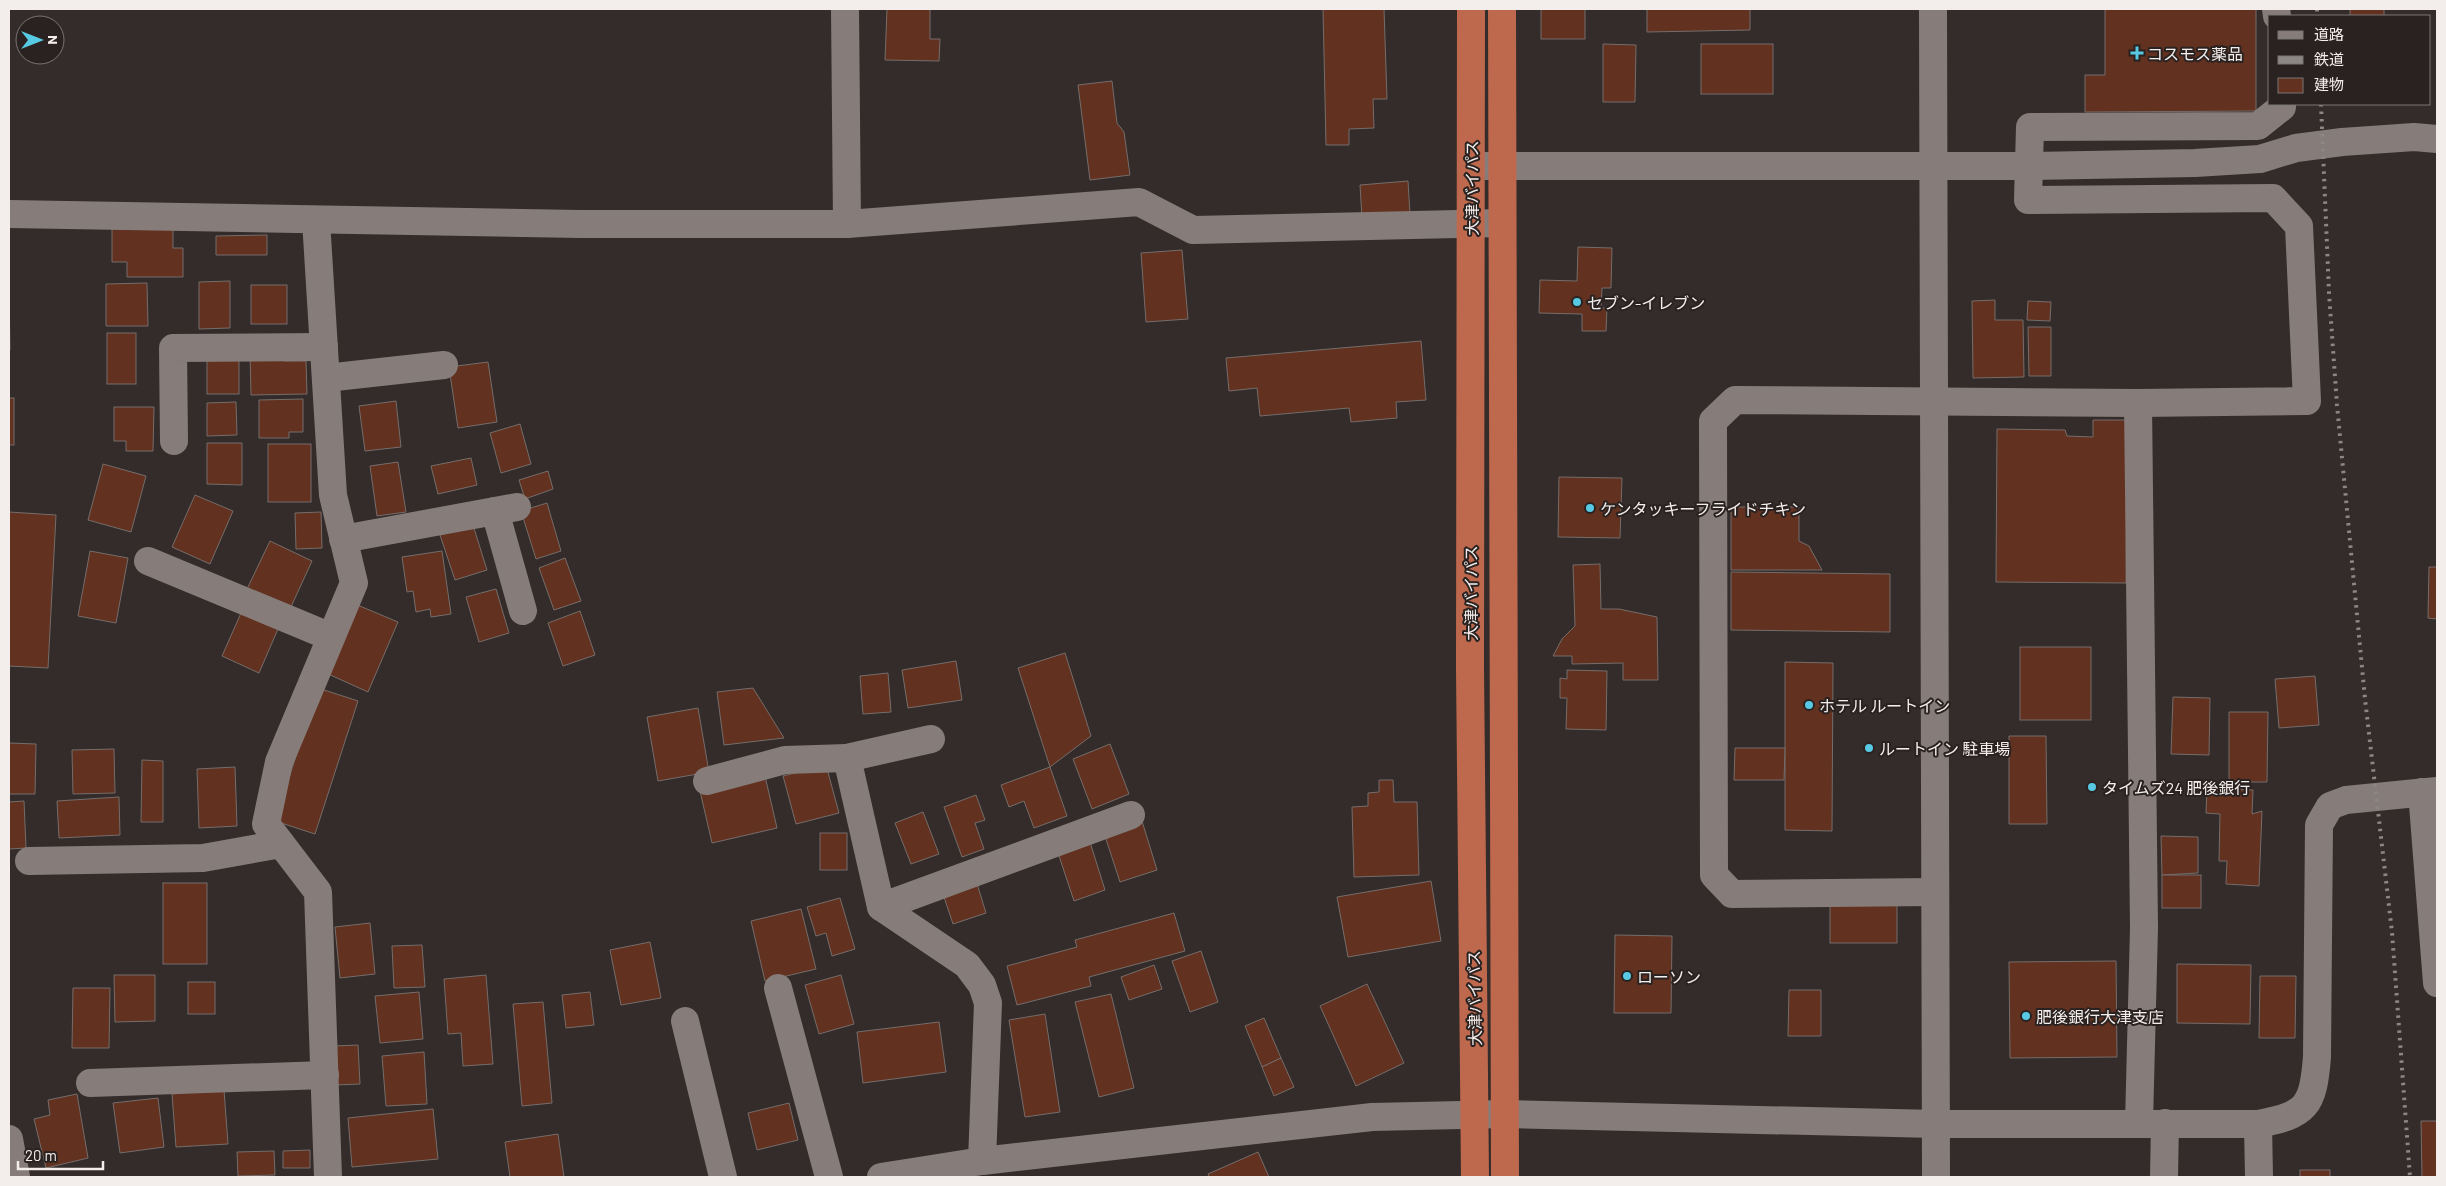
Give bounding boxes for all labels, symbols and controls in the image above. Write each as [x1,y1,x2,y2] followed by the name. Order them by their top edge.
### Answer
[15,15,65,65] north arrow
[2268,15,2431,105] legend
[2314,25,2344,43] text: 道路
[45,35,62,45] text: N
[2147,44,2243,63] place label: コスモス薬品
[2131,47,2143,59] marker: コスモス薬品
[2314,50,2344,68] text: 鉄道
[2314,75,2344,93] text: 建物
[1462,140,1481,236] street label: 大津バイパス
[1587,293,1705,312] place label: セブン-イレブン
[1571,296,1583,308] marker: セブン-イレブン
[1600,499,1806,518] place label: ケンタッキーフライドチキン
[1584,502,1596,514] marker: ケンタッキーフライドチキン
[1461,545,1480,641] street label: 大津バイパス
[1819,696,1950,715] place label: ホテル ルートイン
[1803,699,1815,711] marker: ホテル ルートイン
[1879,739,2010,758] place label: ルートイン 駐車場
[1863,742,1875,754] marker: ルートイン 駐車場
[2102,778,2250,797] place label: タイムズ24 肥後銀行
[2086,781,2098,793] marker: タイムズ24 肥後銀行
[1464,950,1484,1046] street label: 大津バイパス
[1637,967,1701,986] place label: ローソン
[1621,970,1633,982] marker: ローソン
[2036,1007,2164,1026] place label: 肥後銀行大津支店
[2020,1010,2032,1022] marker: 肥後銀行大津支店
[18,1138,102,1170] scale bar
[25,1146,57,1164] text: 20 m

